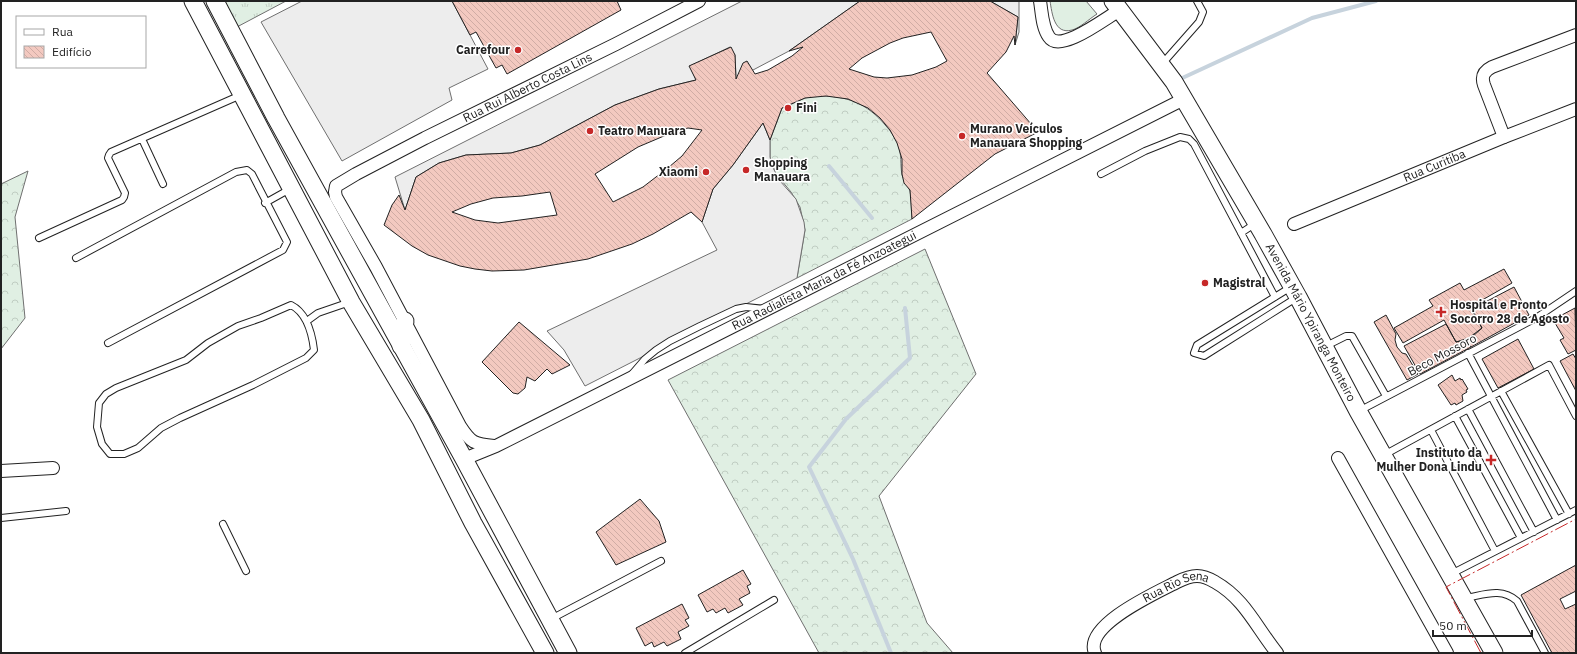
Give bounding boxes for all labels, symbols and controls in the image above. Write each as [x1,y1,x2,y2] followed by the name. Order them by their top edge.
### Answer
[16,16,146,68] legend
[52,24,73,39] text: Rua
[456,42,510,57] place label: Carrefour
[52,44,92,59] text: Edifício
[513,45,523,55] marker: Carrefour
[460,49,595,125] street label: Rua Rui Alberto Costa Lins
[796,100,817,115] place label: Fini
[783,103,793,113] marker: Fini
[970,121,1083,150] place label: Murano Veículos Manauara Shopping
[598,123,686,138] place label: Teatro Manuara
[585,126,595,136] marker: Teatro Manuara
[957,131,967,141] marker: Murano Veículos Manauara Shopping
[1401,146,1468,185] street label: Rua Curitiba
[754,155,810,184] place label: Shopping Manauara
[659,164,698,179] place label: Xiaomi
[741,165,751,175] marker: Shopping Manauara
[701,167,711,177] marker: Xiaomi
[729,227,919,333] street label: Rua Radialista Maria da Fé Anzoategui
[1263,241,1360,404] street label: Avenida Mário Ypiranga Monteiro
[1213,275,1266,290] place label: Magistral
[1200,278,1210,288] marker: Magistral
[1450,297,1570,326] place label: Hospital e Pronto Socorro 28 de Agosto
[1435,306,1447,318] marker: Hospital e Pronto Socorro 28 de Agosto
[1405,330,1479,379] street label: Beco Mossoro
[1376,445,1482,474] place label: Instituto da Mulher Dona Lindu
[1485,454,1497,466] marker: Instituto da Mulher Dona Lindu
[1140,568,1212,605] street label: Rua Rio Sena
[1433,612,1532,638] scale bar
[1439,618,1467,633] text: 50 m

